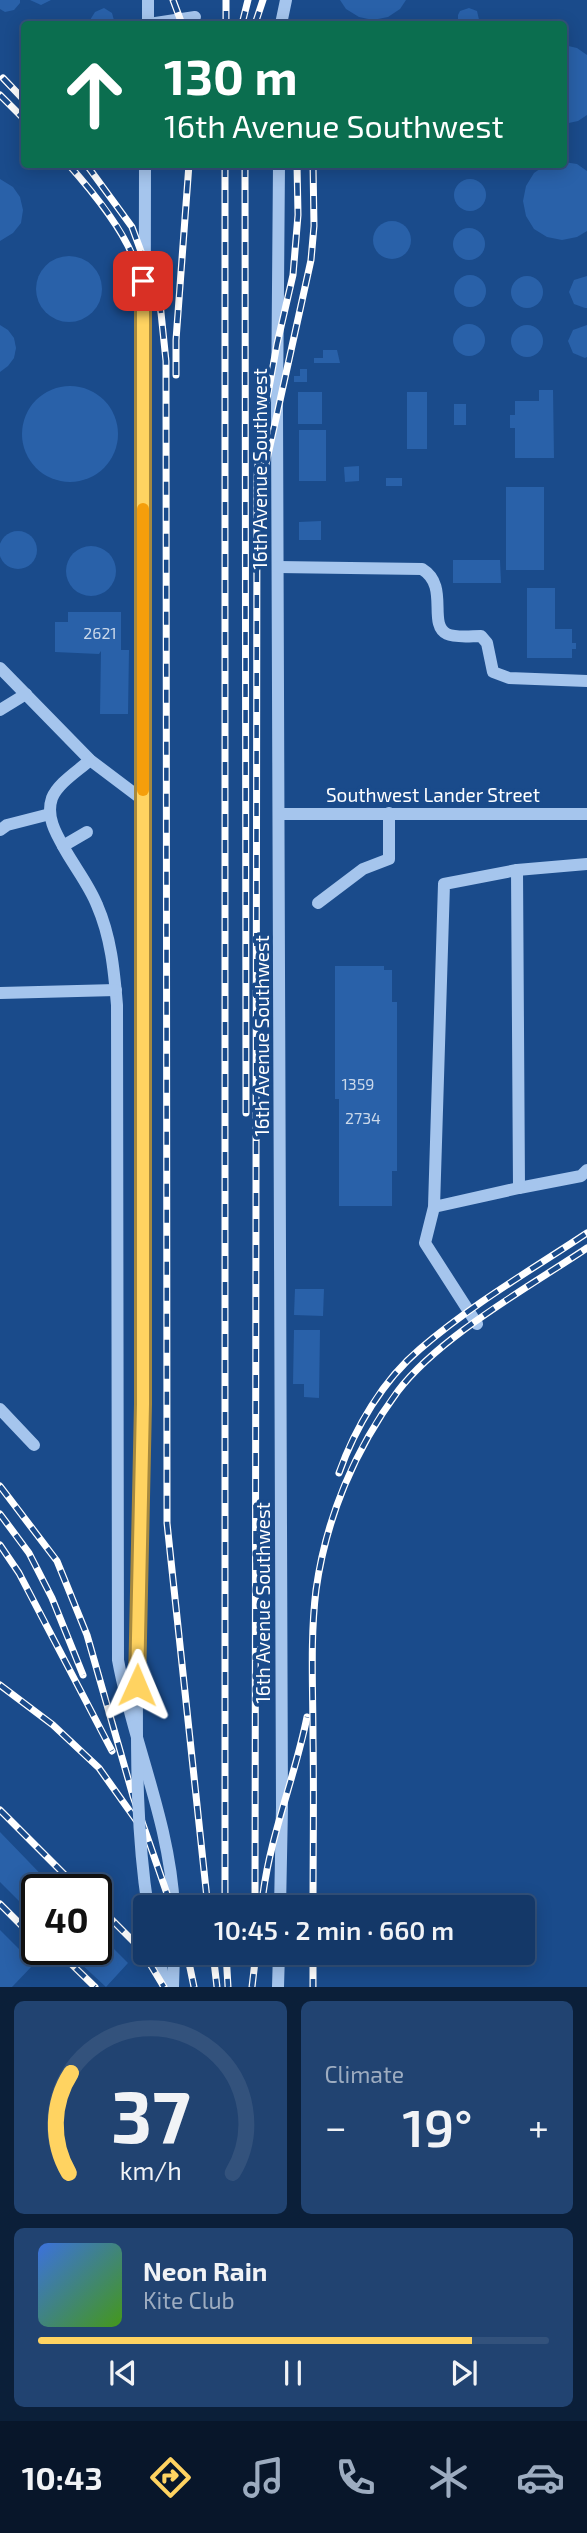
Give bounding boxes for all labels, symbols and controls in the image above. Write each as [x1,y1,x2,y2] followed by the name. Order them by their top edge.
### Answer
[164,46,298,105] text: 130 m
[49,49,140,140] icon: ahead
[164,106,504,144] text: 16th Avenue Southwest
[113,251,173,311] pin
[124,262,162,300] icon: arrive
[248,368,271,570] street label: 16th Avenue Southwest
[83,623,117,642] house number: 2621
[326,783,540,806] street label: Southwest Lander Street
[250,935,273,1137] street label: 16th Avenue Southwest
[342,1074,375,1093] house number: 1359
[345,1108,381,1127] house number: 2734
[251,1502,274,1704] street label: 16th Avenue Southwest
[100,1648,174,1722] position arrow
[21,1874,112,1965] speed limit sign: 40
[214,1914,454,1945] text: 10:45 · 2 min · 660 m
[325,2060,404,2088] text: Climate
[110,2071,190,2159] text: 37
[402,2095,473,2157] text: 19°
[325,2103,347,2149] text: −
[528,2103,549,2149] text: +
[119,2155,181,2185] text: km/h
[143,2255,267,2286] text: Neon Rain
[143,2286,235,2314] text: Kite Club
[104,2354,142,2392] icon: previous
[274,2354,312,2392] icon: pause
[445,2354,483,2392] icon: next
[146,2453,195,2502] icon: directions
[239,2453,288,2502] icon: music
[331,2453,380,2502] icon: phone
[424,2453,473,2502] icon: climate
[516,2453,565,2502] icon: car
[22,2458,103,2496] text: 10:43

